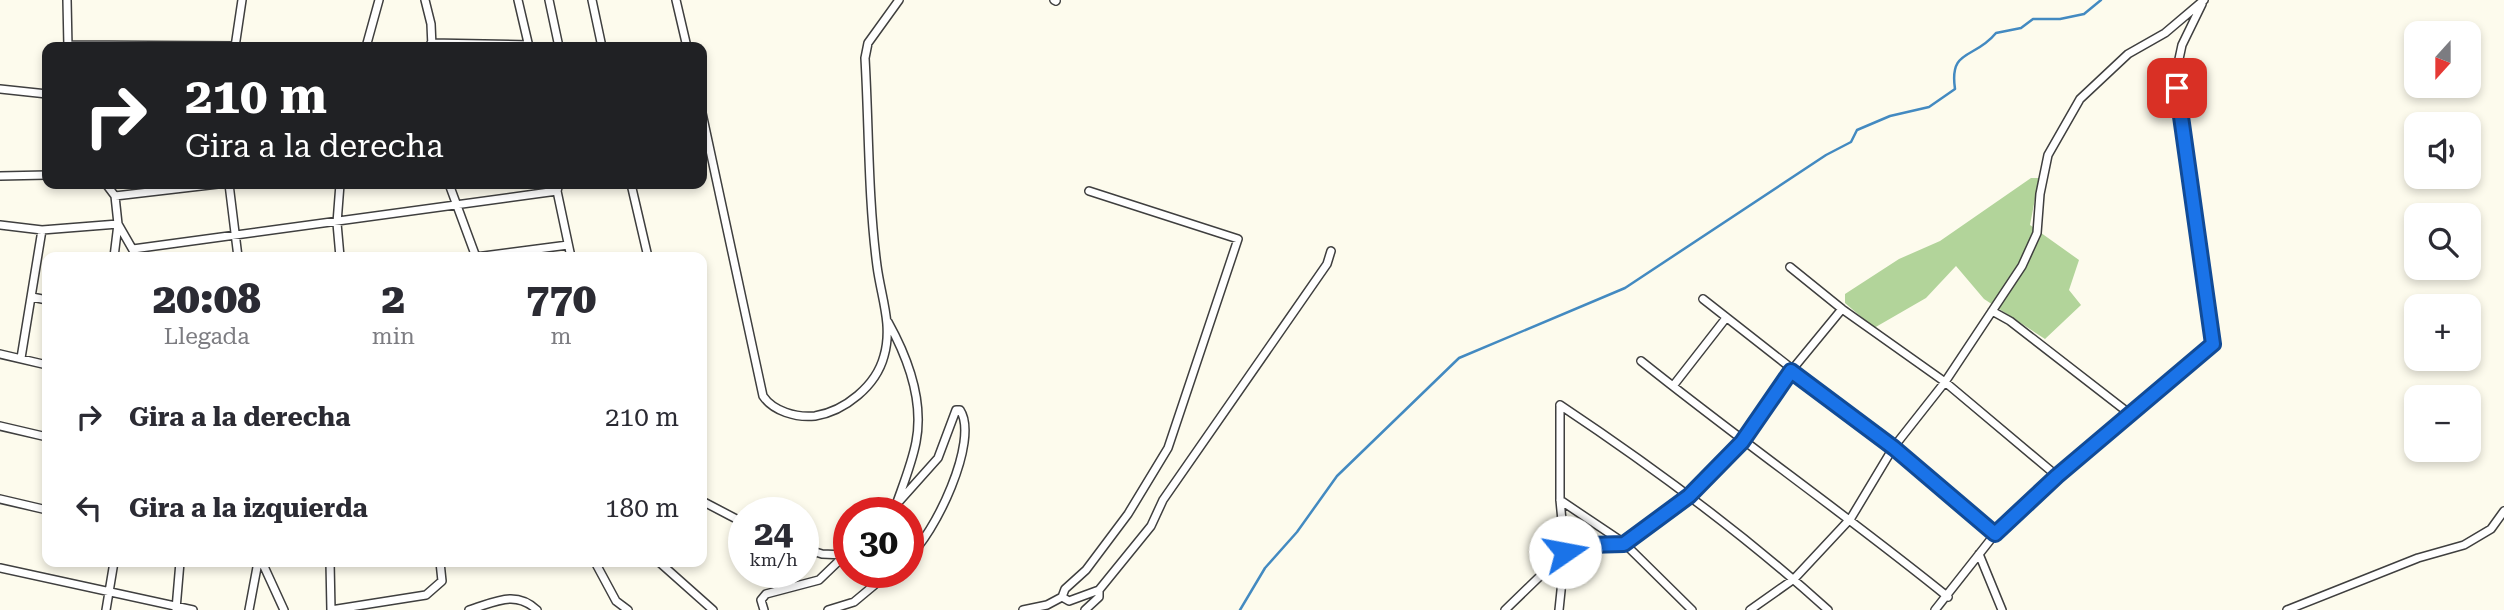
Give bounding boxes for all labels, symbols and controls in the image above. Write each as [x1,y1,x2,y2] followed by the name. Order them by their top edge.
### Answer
[2404,21,2482,98] north arrow
[2404,21,2481,462] map controls
[2147,58,2207,118] pin
[185,68,327,125] text: 210 m
[2158,69,2196,107] icon: arrive
[70,70,161,161] icon: right
[2404,112,2481,189] button: sound
[185,127,444,165] text: Gira a la derecha
[2404,203,2481,280] button: search
[153,274,261,323] text: 20:08
[381,274,405,323] text: 2
[526,274,596,323] text: 770
[2404,294,2481,371] button: +
[164,323,250,350] text: Llegada
[372,323,415,350] text: min
[550,323,571,350] text: m
[2404,385,2481,462] button: −
[70,398,108,436] icon: right
[129,402,350,432] text: Gira a la derecha
[605,402,679,432] text: 210 m
[70,489,108,527] icon: left
[129,493,368,523] text: Gira a la izquierda
[605,493,679,523] text: 180 m
[833,497,924,588] speed limit sign: 30
[754,513,793,554] text: 24
[1528,515,1602,589] position arrow
[749,549,798,570] text: km/h

